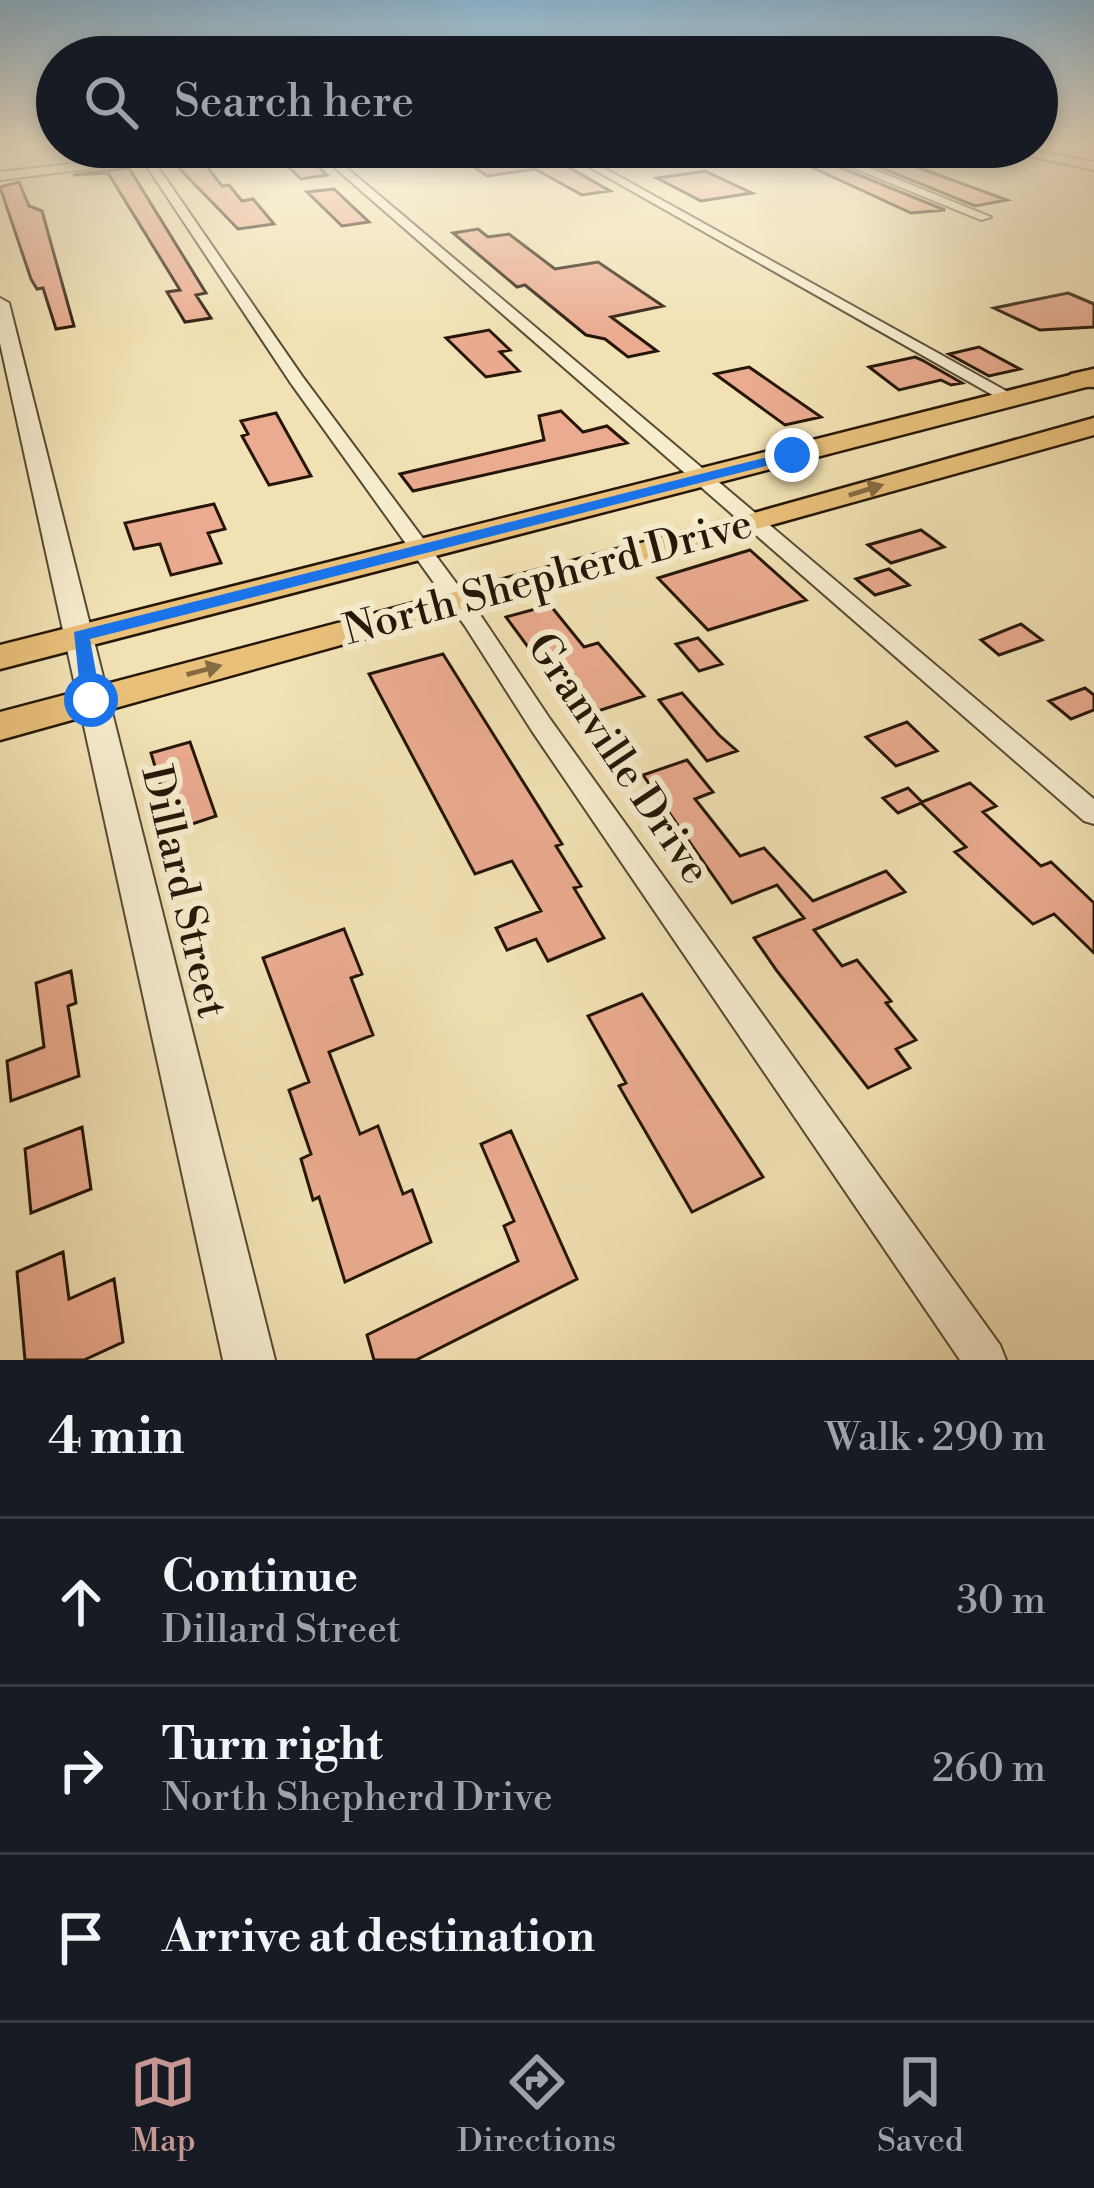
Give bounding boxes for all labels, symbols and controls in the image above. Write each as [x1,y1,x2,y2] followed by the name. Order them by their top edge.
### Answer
[36,36,1058,168] search box
[78,69,144,135] icon: search
[174,74,414,131] text: Search here
[765,428,819,482] route end
[848,480,885,498] one-way arrow
[338,498,758,658] street label: North Shepherd Drive
[515,623,721,895] street label: Granville Drive
[186,660,223,679] one-way arrow
[64,673,118,727] route start
[128,761,238,1023] street label: Dillard Street
[48,1406,184,1470] text: 4 min
[825,1414,1046,1463] text: Walk · 290 m
[162,1549,358,1606] text: Continue
[48,1569,114,1635] icon: ahead
[956,1577,1046,1626] text: 30 m
[162,1606,401,1655] text: Dillard Street
[162,1717,383,1774] text: Turn right
[48,1737,114,1803] icon: right
[932,1745,1046,1794] text: 260 m
[162,1774,553,1823] text: North Shepherd Drive
[48,1905,114,1971] icon: arrive
[162,1909,595,1966] text: Arrive at destination
[130,2049,196,2162] tab: Map
[457,2049,616,2162] tab: Directions
[877,2049,964,2162] tab: Saved

